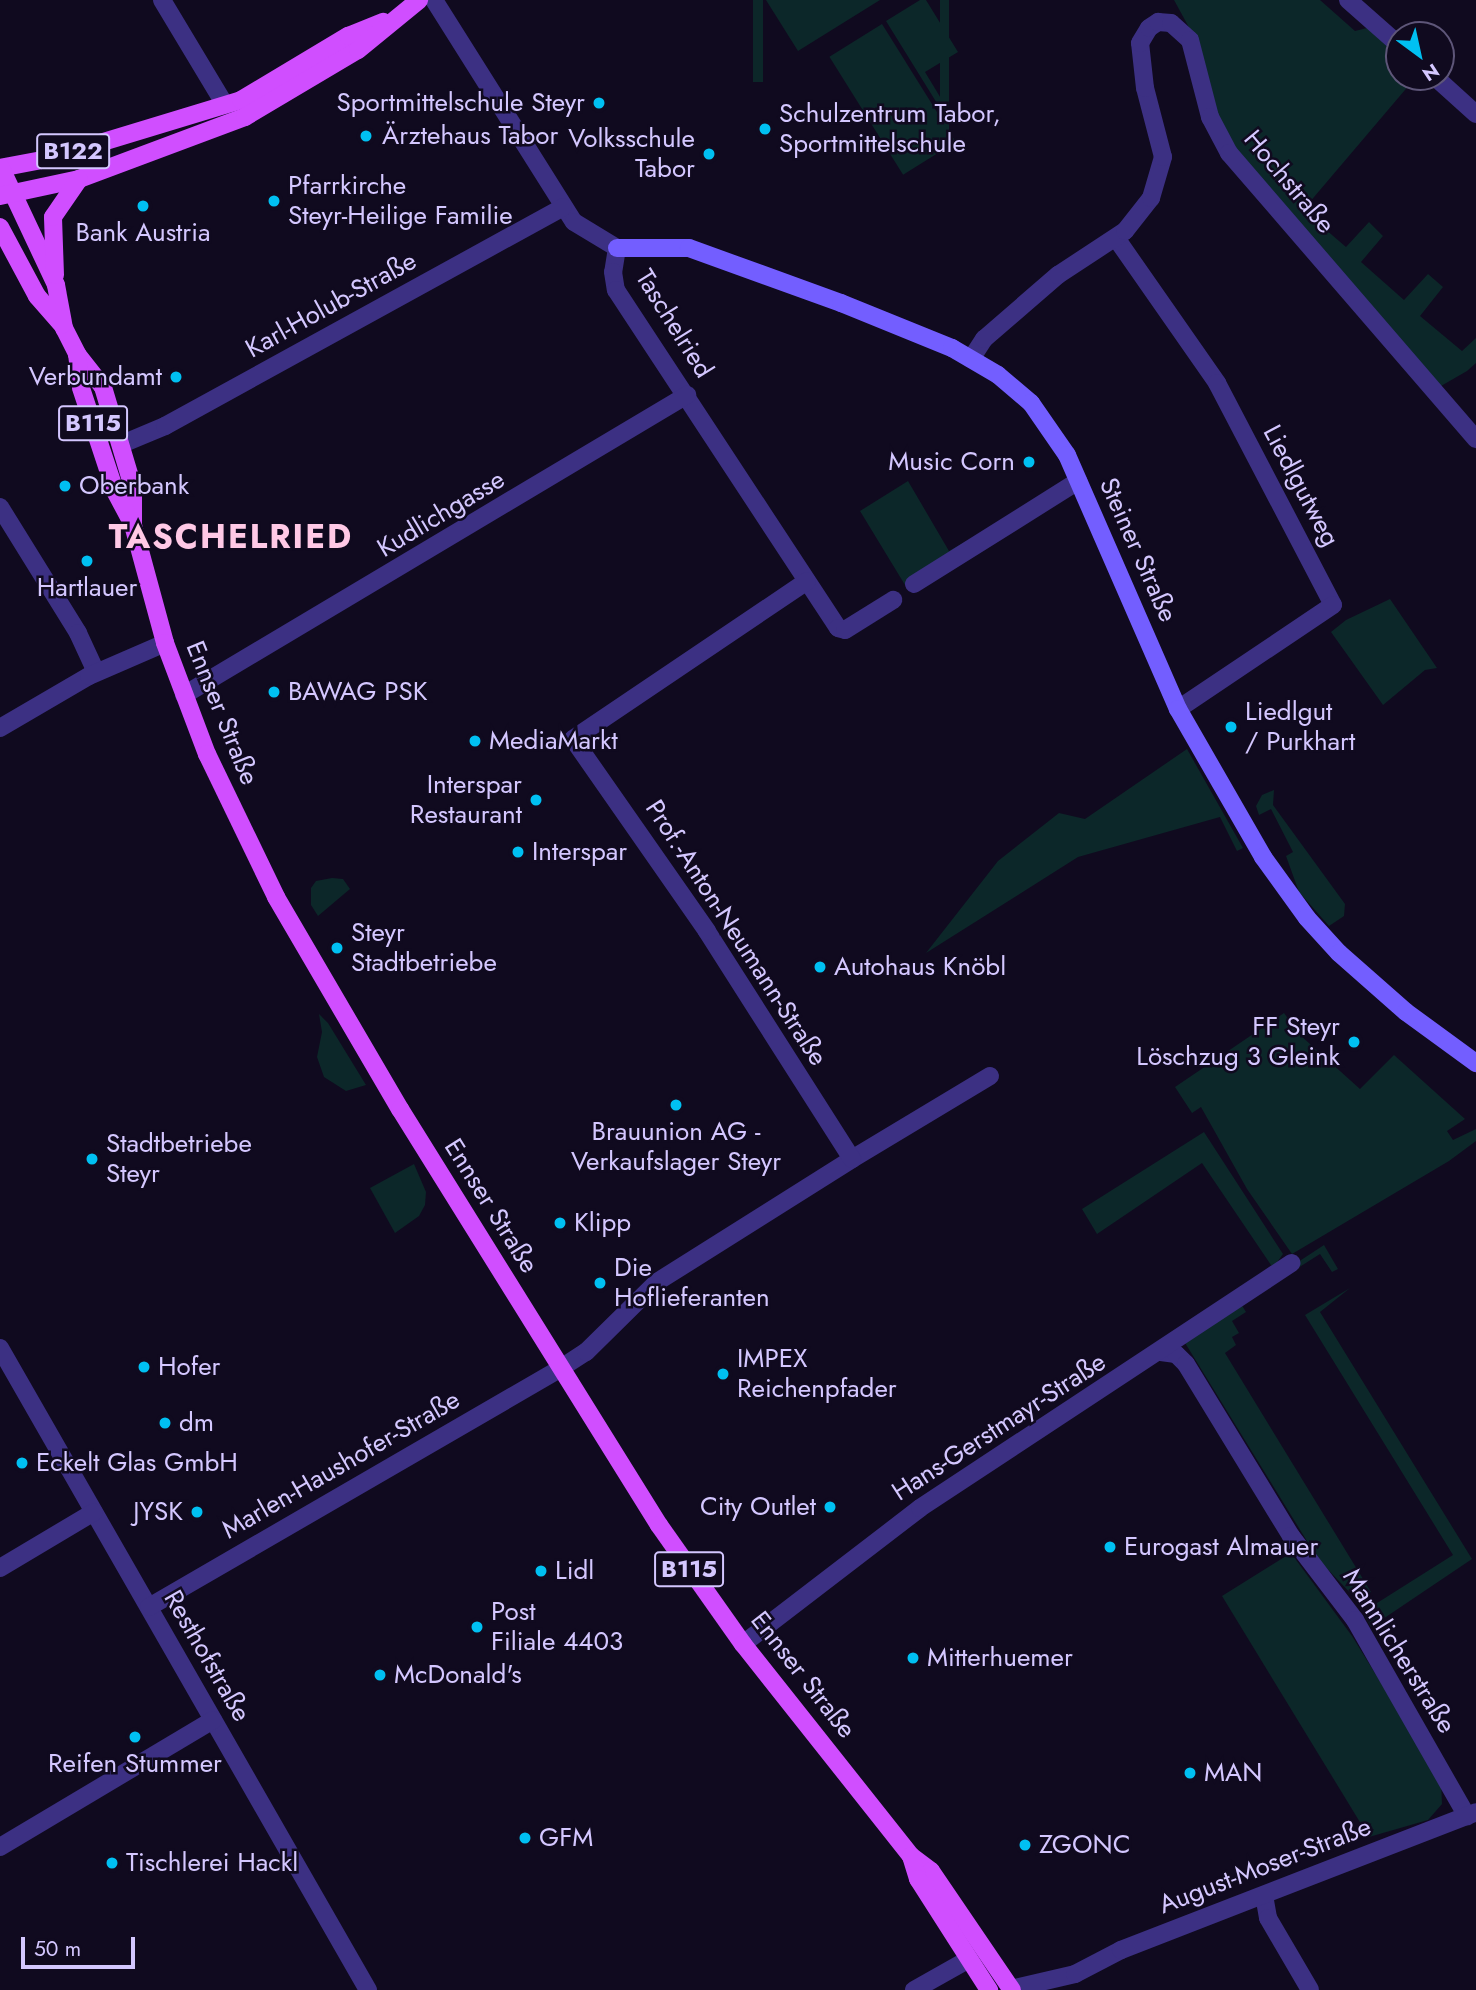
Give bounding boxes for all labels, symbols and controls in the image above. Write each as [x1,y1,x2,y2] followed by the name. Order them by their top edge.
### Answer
[1385,21,1455,91] north arrow
[1417,57,1444,88] text: N
[336,87,585,119] place label: Sportmittelschule Steyr
[591,95,607,111] marker: Sportmittelschule Steyr
[779,98,1001,160] place label: Schulzentrum Tabor, Sportmittelschule
[382,120,558,152] place label: Ärztehaus Tabor
[757,121,773,137] marker: Schulzentrum Tabor, Sportmittelschule
[568,123,695,184] place label: Volksschule Tabor
[1237,124,1341,240] street label: Hochstraße
[356,126,376,146] marker: Ärztehaus Tabor
[34,131,112,172] road number: B122
[701,146,717,162] marker: Volksschule Tabor
[288,170,513,232] place label: Pfarrkirche Steyr-Heilige Familie
[266,193,282,209] marker: Pfarrkirche Steyr-Heilige Familie
[135,198,151,214] marker: Bank Austria
[75,217,211,249] place label: Bank Austria
[240,245,422,365] street label: Karl-Holub-Straße
[628,264,720,384] street label: Taschelried
[29,361,162,393] place label: Verbundamt
[168,369,184,385] marker: Verbundamt
[58,402,128,444] road number: B115
[1256,420,1346,552] street label: Liedlgutweg
[888,446,1015,478] place label: Music Corn
[1021,454,1037,470] marker: Music Corn
[372,464,510,564] street label: Kudlichgasse
[79,470,189,502] place label: Oberbank
[1092,473,1184,627] street label: Steiner Straße
[57,478,73,494] marker: Oberbank
[110,517,352,557] district label: TASCHELRIED
[79,553,95,569] marker: Hartlauer
[37,572,137,604] place label: Hartlauer
[179,637,265,789] street label: Ennser Straße
[288,676,427,708] place label: BAWAG PSK
[266,684,282,700] marker: BAWAG PSK
[1245,696,1355,758] place label: Liedlgut / Purkhart
[1223,719,1239,735] marker: Liedlgut / Purkhart
[489,725,618,757] place label: MediaMarkt
[467,733,483,749] marker: MediaMarkt
[410,769,522,830] place label: Interspar Restaurant
[528,792,544,808] marker: Interspar Restaurant
[638,794,834,1072] street label: Prof.-Anton-Neumann-Straße
[532,836,627,868] place label: Interspar
[510,844,526,860] marker: Interspar
[351,917,497,978] place label: Steyr Stadtbetriebe
[329,940,345,956] marker: Steyr Stadtbetriebe
[834,951,1006,983] place label: Autohaus Knöbl
[812,959,828,975] marker: Autohaus Knöbl
[1136,1011,1340,1072] place label: FF Steyr Löschzug 3 Gleink
[1346,1034,1362,1050] marker: FF Steyr Löschzug 3 Gleink
[668,1097,684,1113] marker: Brauunion AG - Verkaufslager Steyr
[571,1116,781,1178] place label: Brauunion AG - Verkaufslager Steyr
[106,1128,252,1190] place label: Stadtbetriebe Steyr
[437,1133,545,1279] street label: Ennser Straße
[84,1151,100,1167] marker: Stadtbetriebe Steyr
[574,1207,631,1239] place label: Klipp
[552,1215,568,1231] marker: Klipp
[614,1252,770,1314] place label: Die Hoflieferanten
[592,1275,608,1291] marker: Die Hoflieferanten
[737,1343,897,1404] place label: IMPEX Reichenpfader
[886,1346,1112,1508] street label: Hans-Gerstmayr-Straße
[158,1351,221,1383] place label: Hofer
[136,1359,152,1375] marker: Hofer
[715,1366,731,1382] marker: IMPEX Reichenpfader
[217,1384,465,1546] street label: Marlen-Haushofer-Straße
[179,1407,214,1439] place label: dm
[157,1415,173,1431] marker: dm
[36,1447,238,1479] place label: Eckelt Glas GmbH
[14,1455,30,1471] marker: Eckelt Glas GmbH
[700,1491,816,1523] place label: City Outlet
[133,1496,183,1528] place label: JYSK
[822,1499,838,1515] marker: City Outlet
[189,1504,205,1520] marker: JYSK
[1124,1531,1318,1563] place label: Eurogast Almauer
[1102,1539,1118,1555] marker: Eurogast Almauer
[654,1548,724,1590] road number: B115
[555,1555,594,1587] place label: Lidl
[533,1563,549,1579] marker: Lidl
[1336,1563,1462,1739] street label: Mannlicherstraße
[157,1585,257,1727] street label: Resthofstraße
[491,1596,623,1658] place label: Post Filiale 4403
[744,1605,862,1745] street label: Ennser Straße
[469,1619,485,1635] marker: Post Filiale 4403
[927,1642,1073,1674] place label: Mitterhuemer
[905,1650,921,1666] marker: Mitterhuemer
[394,1659,522,1691] place label: McDonald's
[372,1667,388,1683] marker: McDonald's
[127,1729,143,1745] marker: Reifen Stummer
[48,1748,222,1780] place label: Reifen Stummer
[1204,1757,1262,1789] place label: MAN
[1182,1765,1198,1781] marker: MAN
[1155,1811,1375,1921] street label: August-Moser-Straße
[539,1822,593,1854] place label: GFM
[1039,1829,1131,1861] place label: ZGONC
[517,1830,533,1846] marker: GFM
[1017,1837,1033,1853] marker: ZGONC
[126,1847,298,1879] place label: Tischlerei Hackl
[104,1855,120,1871] marker: Tischlerei Hackl
[24,1924,138,1968] scale bar
[34,1934,81,1964] text: 50 m

